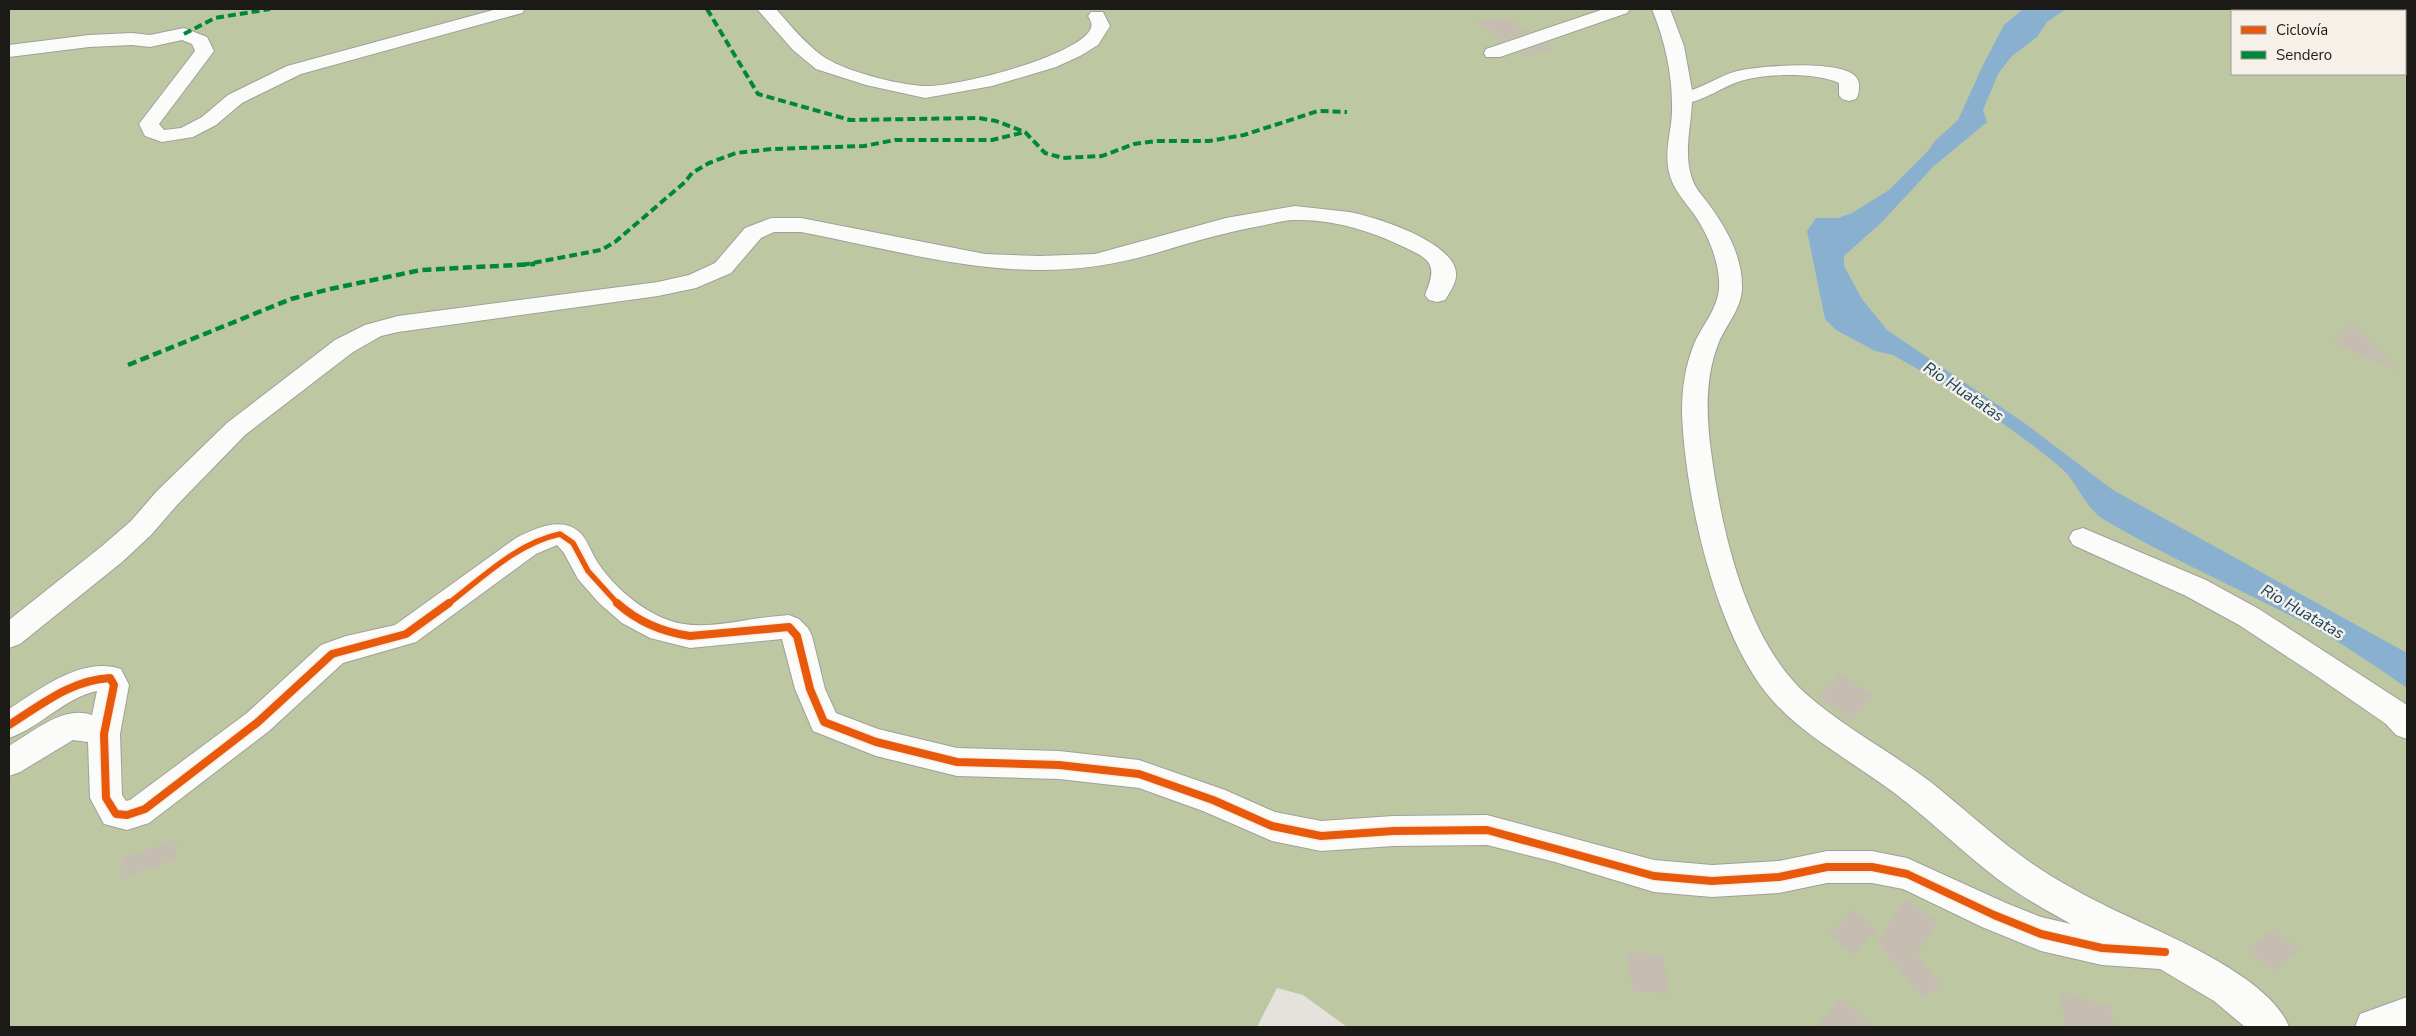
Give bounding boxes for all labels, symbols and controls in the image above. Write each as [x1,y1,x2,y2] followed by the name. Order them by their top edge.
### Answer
[2231,10,2406,75] legend
[2276,20,2328,40] text: Ciclovía
[2276,45,2332,65] text: Sendero
[1919,357,2008,427] water label: Rio Huatatas
[2257,579,2348,645] water label: Rio Huatatas

